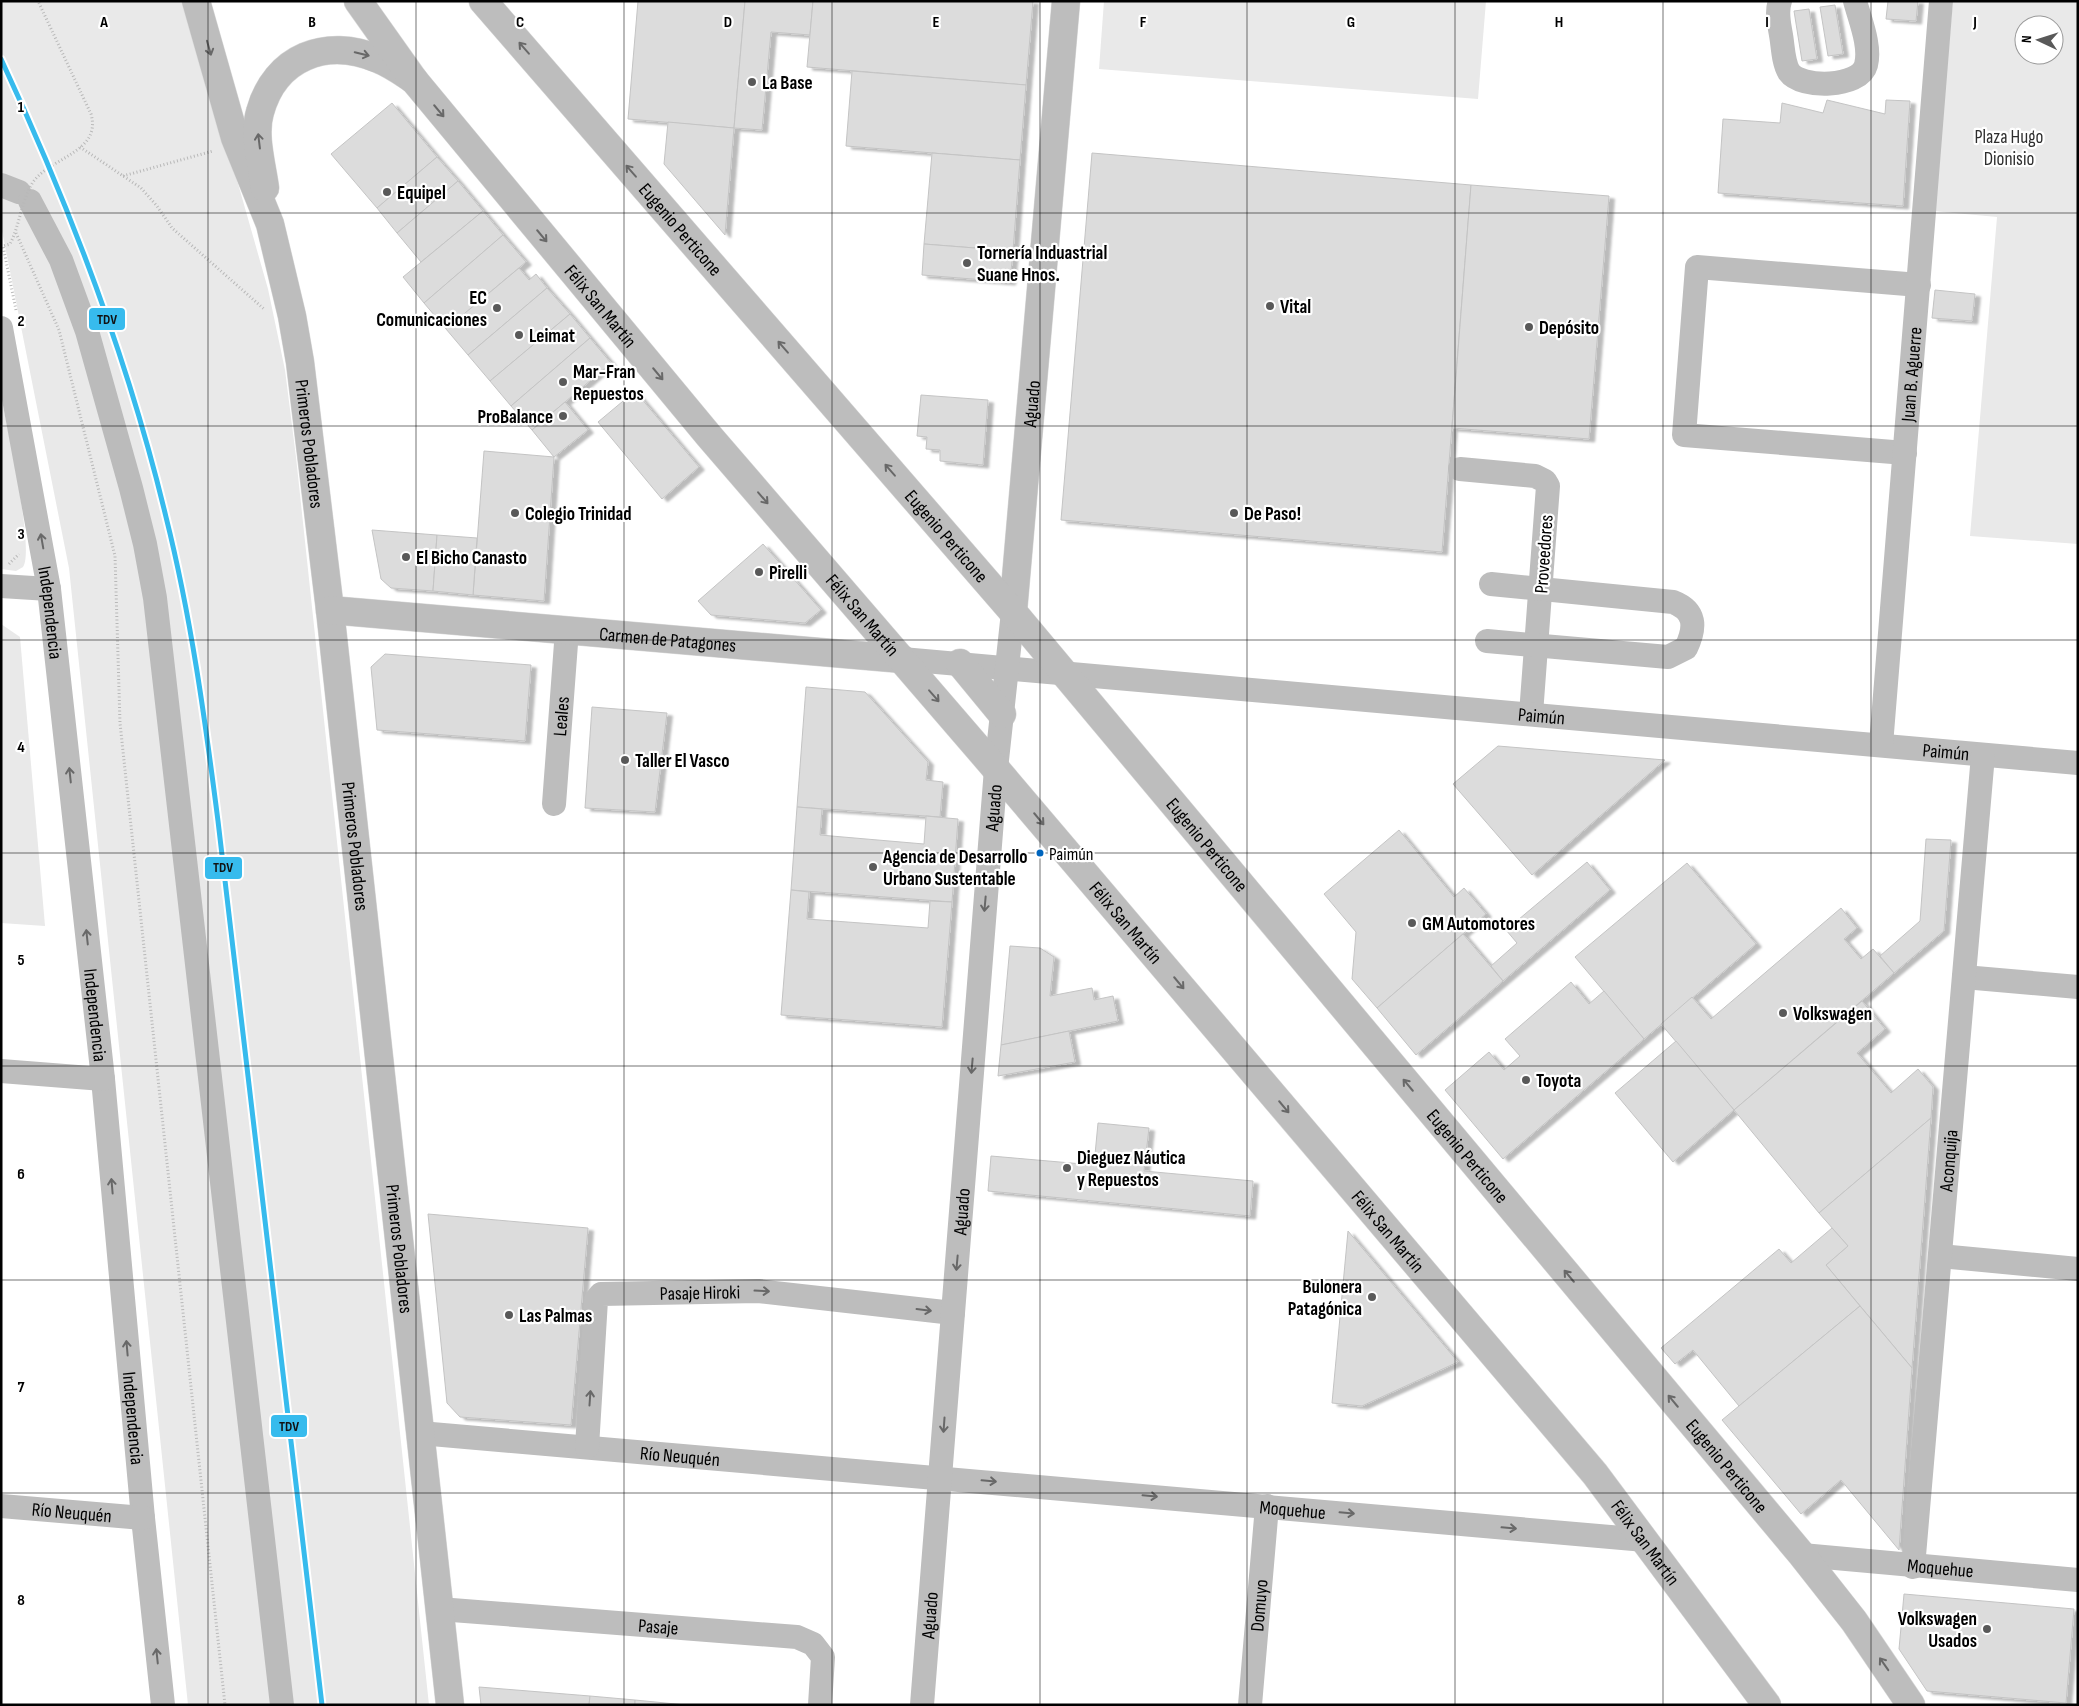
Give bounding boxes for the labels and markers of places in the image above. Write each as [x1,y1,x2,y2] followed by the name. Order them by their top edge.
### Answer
[762,72,813,95] place label: La Base
[746,76,758,88] marker: La Base
[397,182,446,205] place label: Equipel
[381,186,393,198] marker: Equipel
[977,242,1107,287] place label: Tornería Induastrial Suane Hnos.
[961,257,973,269] marker: Tornería Induastrial Suane Hnos.
[376,287,487,332] place label: EC Comunicaciones
[1280,296,1311,319] place label: Vital
[1264,300,1276,312] marker: Vital
[491,302,503,314] marker: EC Comunicaciones
[1539,317,1599,340] place label: Depósito
[1523,321,1535,333] marker: Depósito
[529,325,575,348] place label: Leimat
[513,329,525,341] marker: Leimat
[573,361,644,406] place label: Mar-Fran Repuestos
[557,376,569,388] marker: Mar-Fran Repuestos
[477,406,553,429] place label: ProBalance
[557,410,569,422] marker: ProBalance
[525,503,632,526] place label: Colegio Trinidad
[1244,503,1301,526] place label: De Paso!
[509,507,521,519] marker: Colegio Trinidad
[1228,507,1240,519] marker: De Paso!
[416,547,527,570] place label: El Bicho Canasto
[400,551,412,563] marker: El Bicho Canasto
[769,562,807,585] place label: Pirelli
[753,566,765,578] marker: Pirelli
[635,750,730,773] place label: Taller El Vasco
[619,754,631,766] marker: Taller El Vasco
[1049,844,1093,865] place label: Paimún
[882,846,1027,891] place label: Agencia de Desarrollo Urbano Sustentable
[1035,848,1045,858] marker: Paimún
[867,861,879,873] marker: Agencia de Desarrollo Urbano Sustentable
[1422,913,1535,936] place label: GM Automotores
[1406,917,1418,929] marker: GM Automotores
[1793,1003,1872,1026] place label: Volkswagen
[1777,1007,1789,1019] marker: Volkswagen
[1536,1070,1581,1093] place label: Toyota
[1520,1074,1532,1086] marker: Toyota
[1077,1147,1185,1192] place label: Dieguez Náutica y Repuestos
[1061,1162,1073,1174] marker: Dieguez Náutica y Repuestos
[1288,1276,1362,1321] place label: Bulonera Patagónica
[1366,1291,1378,1303] marker: Bulonera Patagónica
[519,1305,592,1328] place label: Las Palmas
[503,1309,515,1321] marker: Las Palmas
[1898,1608,1977,1653] place label: Volkswagen Usados
[1981,1623,1993,1635] marker: Volkswagen Usados

